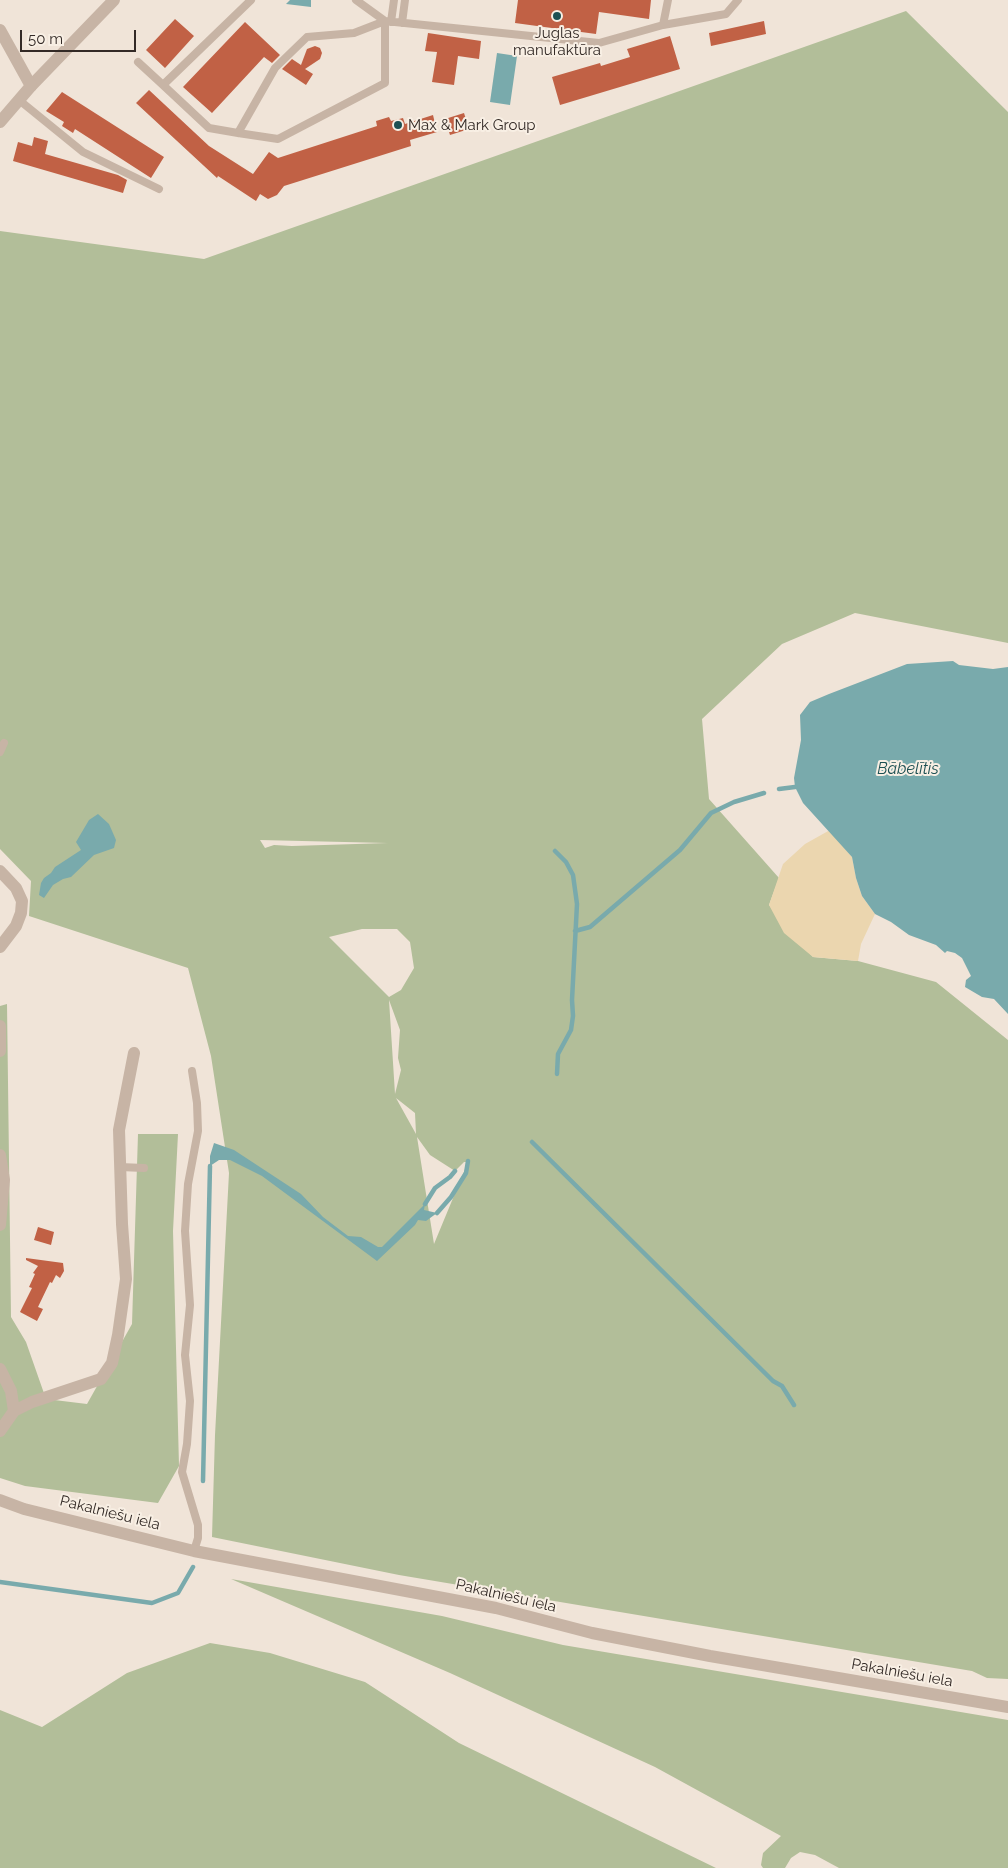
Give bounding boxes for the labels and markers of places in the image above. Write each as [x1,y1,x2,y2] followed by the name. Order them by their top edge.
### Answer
[551,10,563,22] marker: Juglas manufaktūra
[513,24,601,59] place label: Juglas manufaktūra
[408,116,536,134] place label: Max & Mark Group
[392,119,404,131] marker: Max & Mark Group

